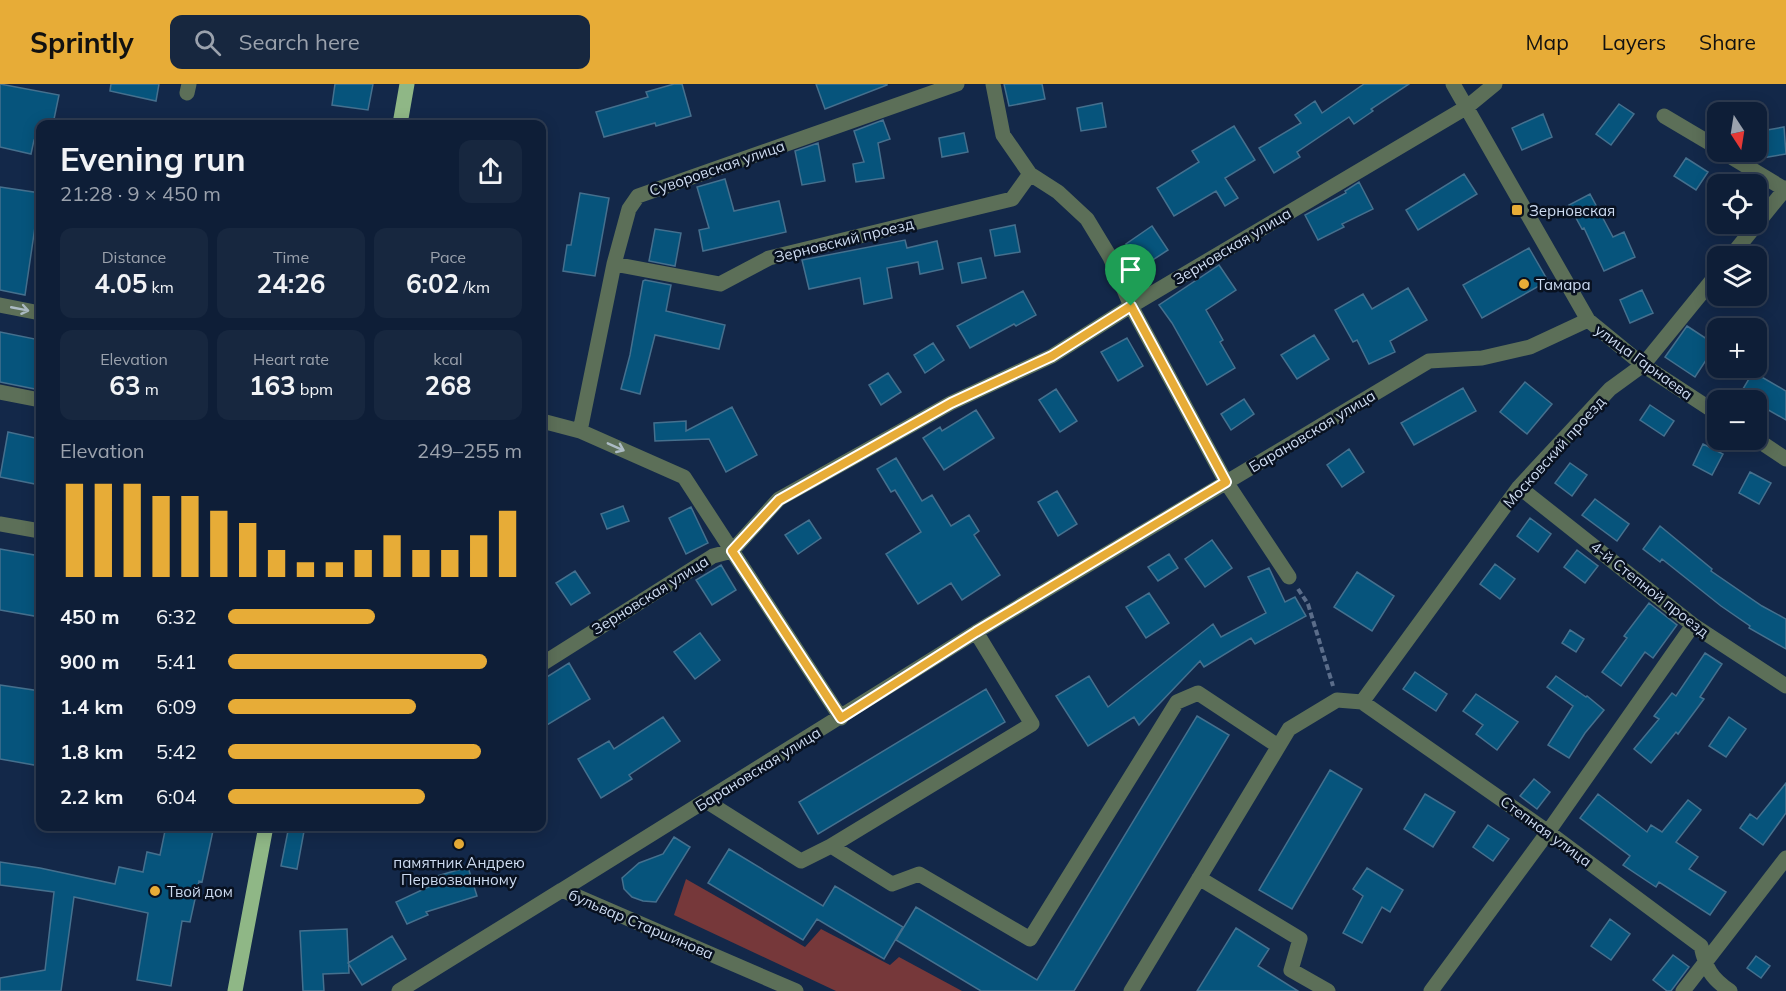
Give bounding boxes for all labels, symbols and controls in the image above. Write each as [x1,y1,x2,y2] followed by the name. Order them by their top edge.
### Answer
[170,15,590,69] search box
[30,25,134,60] text: Sprintly
[191,26,224,59] icon: search
[239,28,360,56] text: Search here
[1526,29,1569,55] text: Map
[1602,29,1666,55] text: Layers
[1699,29,1756,55] text: Share
[1707,102,1767,162] north arrow
[1707,102,1767,450] map controls
[647,136,787,200] street label: Суворовская улица
[60,138,246,179] text: Evening run
[459,140,522,203] button: share
[1707,174,1767,234] button: locate
[60,181,221,206] text: 21:28 · 9 × 450 m
[1529,201,1615,220] place label: Зерновская
[1170,203,1294,289] street label: Зерновская улица
[1510,203,1524,217] marker: Зерновская
[772,214,916,266] street label: Зерновский проезд
[1105,244,1156,306] pin
[1707,246,1767,306] button: layers
[102,247,166,267] text: Distance
[273,247,309,267] text: Time
[430,247,466,267] text: Pace
[1114,253,1147,286] icon: arrive
[94,267,147,300] text: 4.05
[257,267,325,300] text: 24:26
[406,267,459,300] text: 6:02
[1536,275,1591,294] place label: Тамара
[147,277,174,297] text: km
[459,277,490,297] text: /km
[1517,277,1531,291] marker: Тамара
[10,304,30,315] one-way arrow
[1707,318,1767,378] button: +
[1591,320,1697,404] street label: улица Гарнаева
[100,349,168,369] text: Elevation
[253,349,329,369] text: Heart rate
[433,349,463,369] text: kcal
[109,369,140,402] text: 63
[249,369,296,402] text: 163
[425,369,471,402] text: 268
[140,379,159,399] text: m
[296,379,333,399] text: bpm
[1245,386,1379,476] street label: Барановская улица
[1707,390,1767,450] button: −
[1499,392,1609,512] street label: Московский проезд
[60,438,145,463] text: Elevation
[417,438,522,463] text: 249–255 m
[607,442,625,453] one-way arrow
[1587,537,1713,641] street label: 4-й Степной проезд
[588,551,712,639] street label: Зерновская улица
[60,604,119,629] text: 450 m
[156,604,197,629] text: 6:32
[60,649,119,674] text: 900 m
[156,649,197,674] text: 5:41
[60,694,123,719] text: 1.4 km
[156,694,197,719] text: 6:09
[692,723,824,815] street label: Барановская улица
[60,739,123,764] text: 1.8 km
[156,739,197,764] text: 5:42
[60,784,123,809] text: 2.2 km
[156,784,197,809] text: 6:04
[1497,791,1595,871] street label: Степная улица
[452,837,466,851] marker: памятник Андрею Первозванному
[393,853,525,889] place label: памятник Андрею Первозванному
[167,882,233,901] place label: Твой дом
[148,884,162,898] marker: Твой дом
[566,885,716,963] street label: бульвар Старшинова

